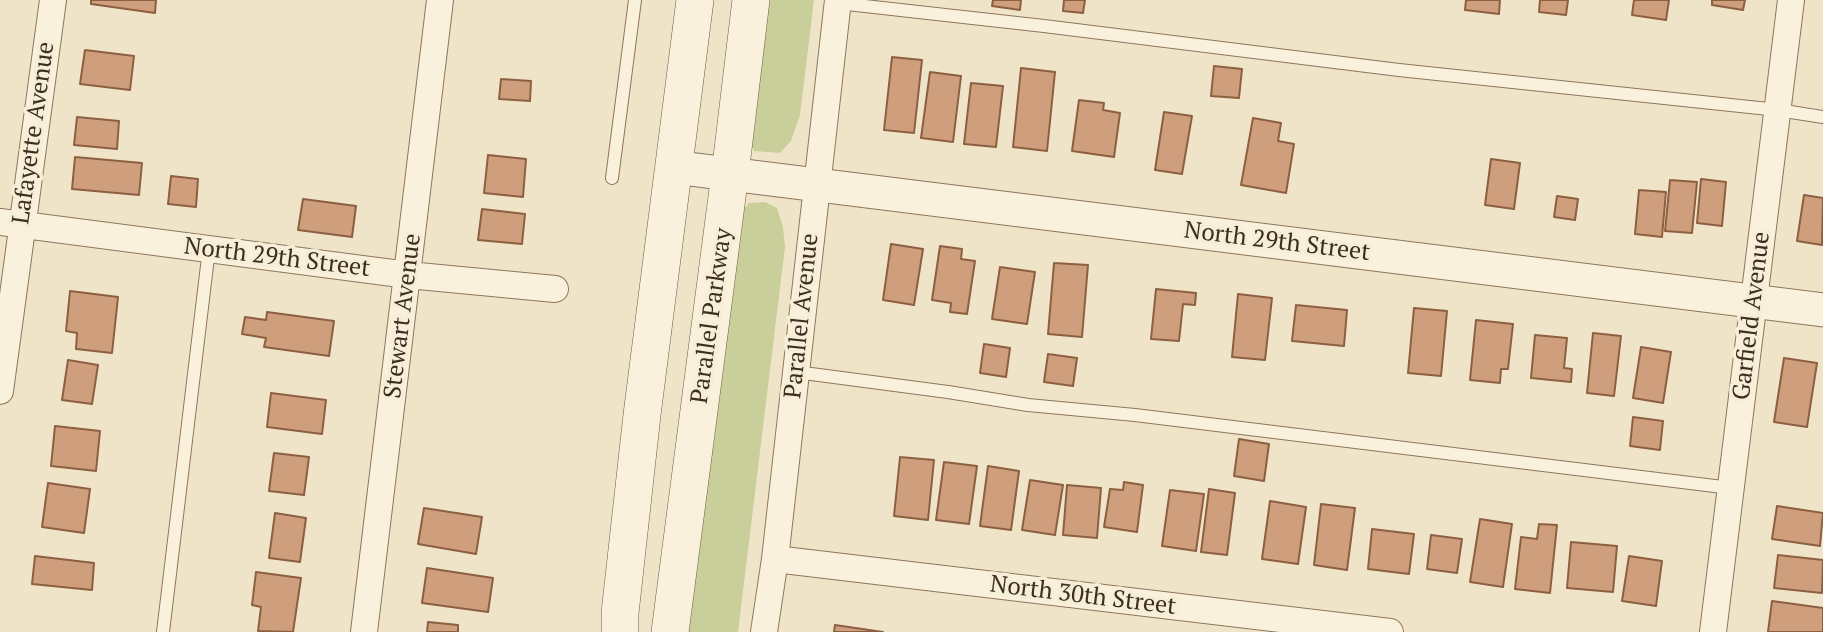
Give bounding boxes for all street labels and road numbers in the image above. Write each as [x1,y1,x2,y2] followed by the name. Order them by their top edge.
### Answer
[7,40,61,226] street label: Lafayette Avenue
[1182,216,1372,268] street label: North 29th Street
[685,226,739,406] street label: Parallel Parkway
[1727,230,1777,402] street label: Garfield Avenue
[182,232,372,284] street label: North 29th Street
[379,232,427,400] street label: Stewart Avenue
[779,232,825,400] street label: Parallel Avenue
[988,570,1178,622] street label: North 30th Street

